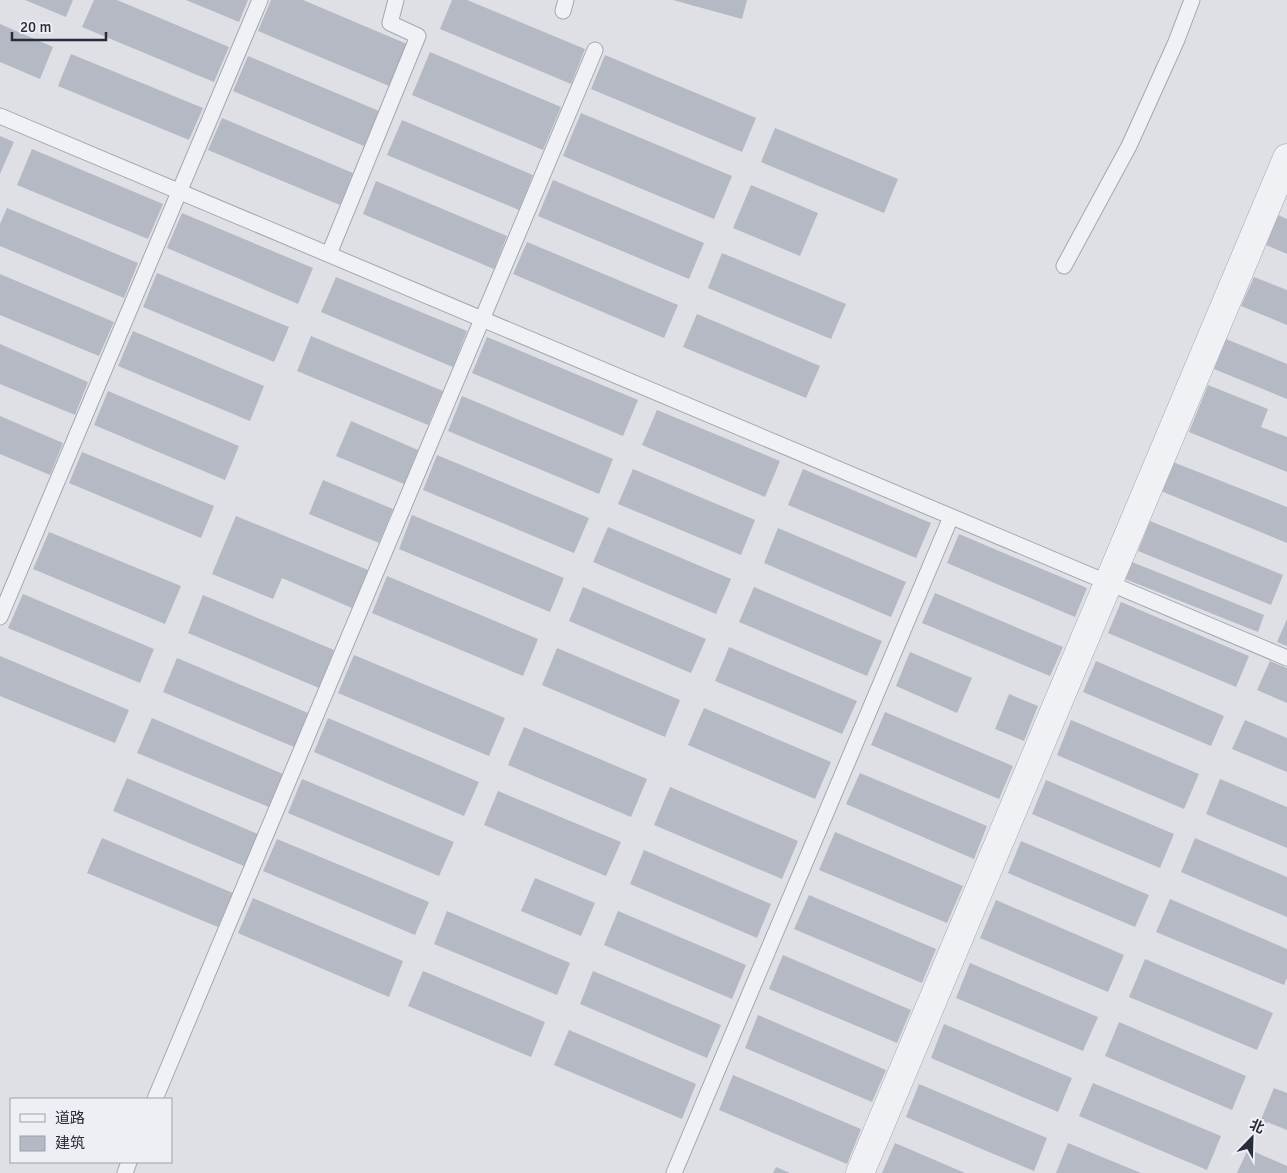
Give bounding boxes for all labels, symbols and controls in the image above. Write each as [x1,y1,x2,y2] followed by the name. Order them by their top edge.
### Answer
[12,10,106,42] scale bar
[20,18,51,36] text: 20 m
[10,1098,172,1163] legend
[55,1109,85,1127] text: 道路
[1227,1113,1277,1163] north arrow
[1247,1116,1267,1137] text: 北
[55,1134,85,1152] text: 建筑

